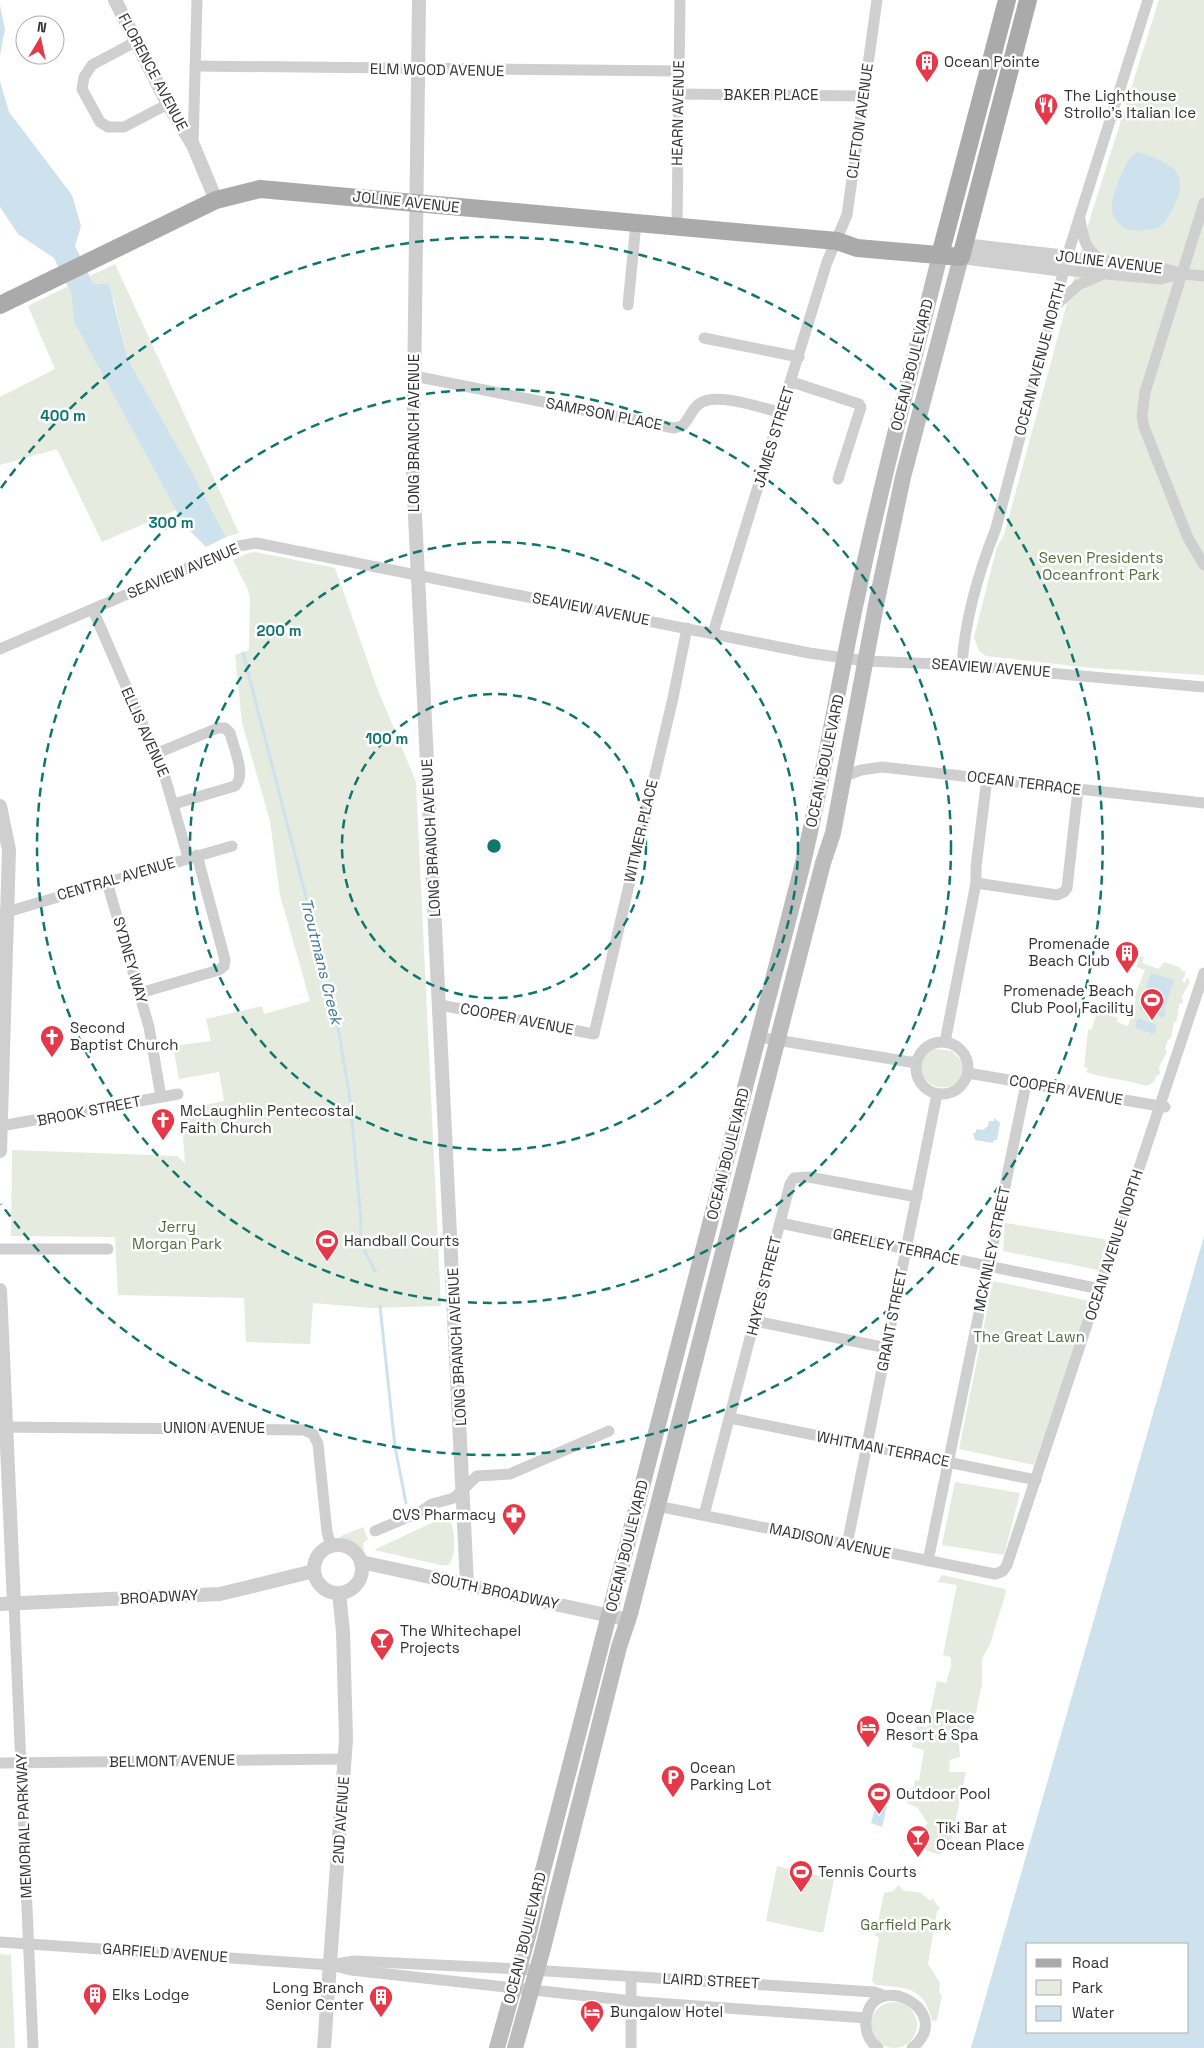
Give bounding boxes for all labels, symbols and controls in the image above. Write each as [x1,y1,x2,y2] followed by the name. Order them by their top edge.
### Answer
[114,10,192,134] street label: FLORENCE AVENUE
[15,15,65,65] north arrow
[36,18,48,37] text: N
[914,49,940,83] building icon: Ocean Pointe
[944,52,1040,71] place label: Ocean Pointe
[370,59,504,80] street label: ELM WOOD AVENUE
[667,60,688,166] street label: HEARN AVENUE
[842,62,877,180] street label: CLIFTON AVENUE
[724,85,818,104] street label: BAKER PLACE
[1064,86,1196,122] place label: The Lighthouse Strollo's Italian Ice
[1033,92,1059,126] restaurant icon: The Lighthouse Strollo's Italian Ice
[352,186,460,217] street label: JOLINE AVENUE
[1055,246,1164,277] street label: JOLINE AVENUE
[1010,280,1069,438] street label: OCEAN AVENUE NORTH
[886,297,937,433] street label: OCEAN BOULEVARD
[404,354,423,512] street label: LONG BRANCH AVENUE
[749,384,798,490] street label: JAMES STREET
[544,393,664,434] street label: SAMPSON PLACE
[40,406,86,425] text: 400 m
[148,513,194,532] text: 300 m
[124,539,241,603] street label: SEAVIEW AVENUE
[1039,548,1163,584] park label: Seven Presidents Oceanfront Park
[531,588,651,629] street label: SEAVIEW AVENUE
[257,621,301,640] text: 200 m
[931,654,1051,681] street label: SEAVIEW AVENUE
[117,684,174,780] street label: ELLIS AVENUE
[801,693,848,829] street label: OCEAN BOULEVARD
[366,729,408,748] text: 100 m
[417,758,444,918] street label: LONG BRANCH AVENUE
[966,766,1082,799] street label: OCEAN TERRACE
[619,778,662,884] street label: WITMER PLACE
[485,837,503,855] centre of rings
[55,853,177,904] street label: CENTRAL AVENUE
[296,896,348,1029] water label: Troutmans Creek
[109,914,152,1005] street label: SYDNEY WAY
[1028,934,1110,970] place label: Promenade Beach Club
[1114,940,1140,974] building icon: Promenade Beach Club
[1003,981,1134,1017] place label: Promenade Beach Club Pool Facility
[1139,987,1165,1021] sports icon: Promenade Beach Club Pool Facility
[459,998,575,1039] street label: COOPER AVENUE
[70,1018,178,1054] place label: Second Baptist Church
[39,1024,65,1058] church icon: Second Baptist Church
[1008,1070,1124,1109] street label: COOPER AVENUE
[702,1086,753,1222] street label: OCEAN BOULEVARD
[35,1091,143,1130] street label: BROOK STREET
[180,1101,354,1137] place label: McLaughlin Pentecostal Faith Church
[150,1107,176,1141] church icon: McLaughlin Pentecostal Faith Church
[1080,1167,1147,1323] street label: OCEAN AVENUE NORTH
[969,1184,1014,1313] street label: MCKINLEY STREET
[132,1217,222,1253] park label: Jerry Morgan Park
[831,1224,961,1269] street label: GREELEY TERRACE
[314,1228,340,1262] sports icon: Handball Courts
[344,1231,459,1250] place label: Handball Courts
[742,1234,785,1337] street label: HAYES STREET
[443,1267,470,1427] street label: LONG BRANCH AVENUE
[872,1267,911,1373] street label: GRANT STREET
[973,1327,1085,1346] park label: The Great Lawn
[163,1418,265,1437] street label: UNION AVENUE
[815,1426,951,1471] street label: WHITMAN TERRACE
[601,1478,652,1614] street label: OCEAN BOULEVARD
[501,1502,527,1536] pharmacy icon: CVS Pharmacy
[392,1505,496,1524] place label: CVS Pharmacy
[768,1518,893,1563] street label: MADISON AVENUE
[429,1568,561,1613] street label: SOUTH BROADWAY
[119,1585,199,1608] street label: BROADWAY
[400,1621,521,1657] place label: The Whitechapel Projects
[369,1627,395,1661] bar icon: The Whitechapel Projects
[886,1708,979,1744] place label: Ocean Place Resort & Spa
[855,1714,881,1748] hotel icon: Ocean Place Resort & Spa
[109,1750,235,1771] street label: BELMONT AVENUE
[11,1753,36,1899] street label: MEMORIAL PARKWAY
[690,1758,772,1794] place label: Ocean Parking Lot
[660,1764,686,1798] parking icon: Ocean Parking Lot
[328,1776,353,1864] street label: 2ND AVENUE
[866,1781,892,1815] sports icon: Outdoor Pool
[896,1784,991,1803] place label: Outdoor Pool
[936,1818,1025,1854] place label: Tiki Bar at Ocean Place
[905,1824,931,1858] bar icon: Tiki Bar at Ocean Place
[788,1859,814,1893] sports icon: Tennis Courts
[818,1862,917,1881] place label: Tennis Courts
[499,1870,550,2006] street label: OCEAN BOULEVARD
[860,1915,952,1934] park label: Garfield Park
[102,1939,228,1966] street label: GARFIELD AVENUE
[1026,1943,1189,2033] legend
[1072,1953,1109,1972] text: Road
[662,1968,760,1993] street label: LAIRD STREET
[266,1978,364,2014] place label: Long Branch Senior Center
[1072,1978,1103,1997] text: Park
[82,1982,108,2016] building icon: Elks Lodge
[368,1984,394,2018] building icon: Long Branch Senior Center
[112,1985,189,2004] place label: Elks Lodge
[579,1999,605,2033] hotel icon: Bungalow Hotel
[610,2002,723,2021] place label: Bungalow Hotel
[1072,2003,1115,2022] text: Water

